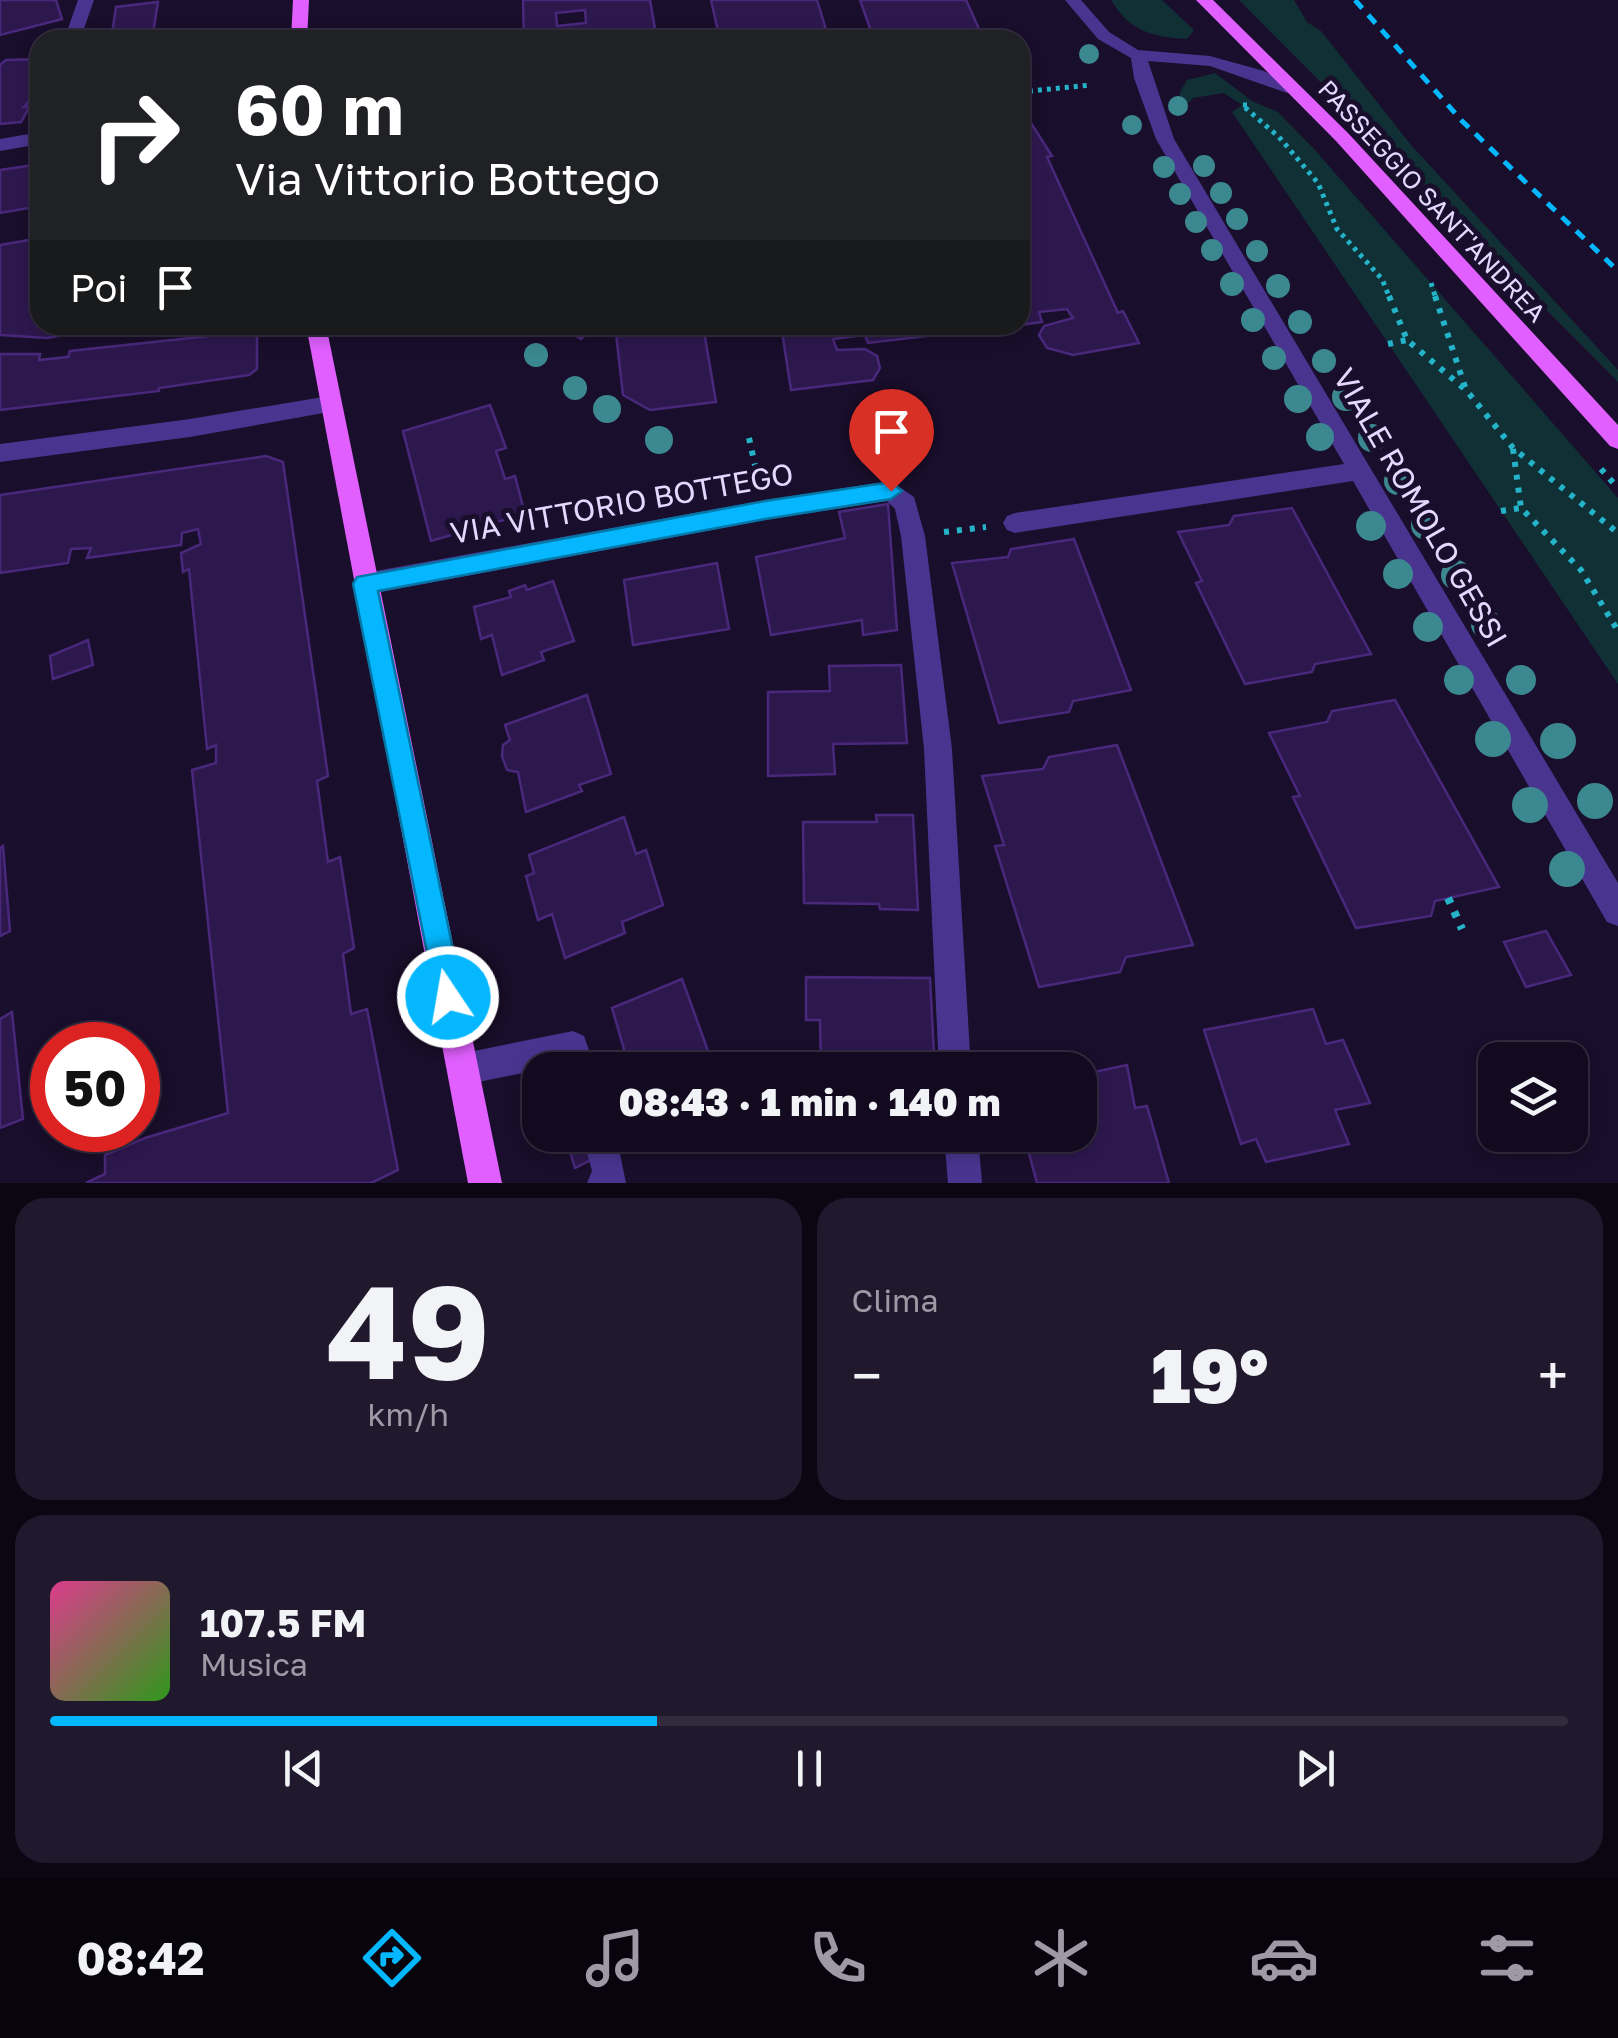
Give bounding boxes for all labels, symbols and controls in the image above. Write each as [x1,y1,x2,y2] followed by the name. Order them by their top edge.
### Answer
[235,66,404,150] text: 60 m
[70,70,200,200] icon: right
[1312,73,1553,328] street label: PASSEGGIO SANT'ANDREA
[235,151,660,205] text: Via Vittorio Bottego
[148,260,203,315] icon: arrive
[70,265,128,310] text: Poi
[1326,362,1515,653] street label: VIALE ROMOLO GESSI
[849,389,934,492] pin
[864,404,919,459] icon: arrive
[448,455,796,551] street label: VIA VITTORIO BOTTEGO
[396,945,500,1049] position arrow
[30,1022,160,1152] speed limit sign: 50
[1478,1042,1588,1152] map controls
[1478,1042,1588,1152] button: layers
[618,1079,1001,1124] text: 08:43 · 1 min · 140 m
[326,1252,490,1408] text: 49
[852,1281,938,1319] text: Clima
[1151,1329,1269,1420] text: 19°
[852,1342,882,1408] text: −
[1538,1342,1568,1408] text: +
[368,1395,449,1433] text: km/h
[200,1600,366,1645] text: 107.5 FM
[200,1645,308,1683] text: Musica
[276,1741,331,1796] icon: previous
[782,1741,837,1796] icon: pause
[1288,1741,1343,1796] icon: next
[357,1923,427,1993] icon: directions
[580,1923,650,1993] icon: music
[803,1923,873,1993] icon: phone
[1026,1923,1096,1993] icon: climate
[1249,1923,1319,1993] icon: car
[1472,1923,1542,1993] icon: filters
[76,1931,204,1985] text: 08:42

